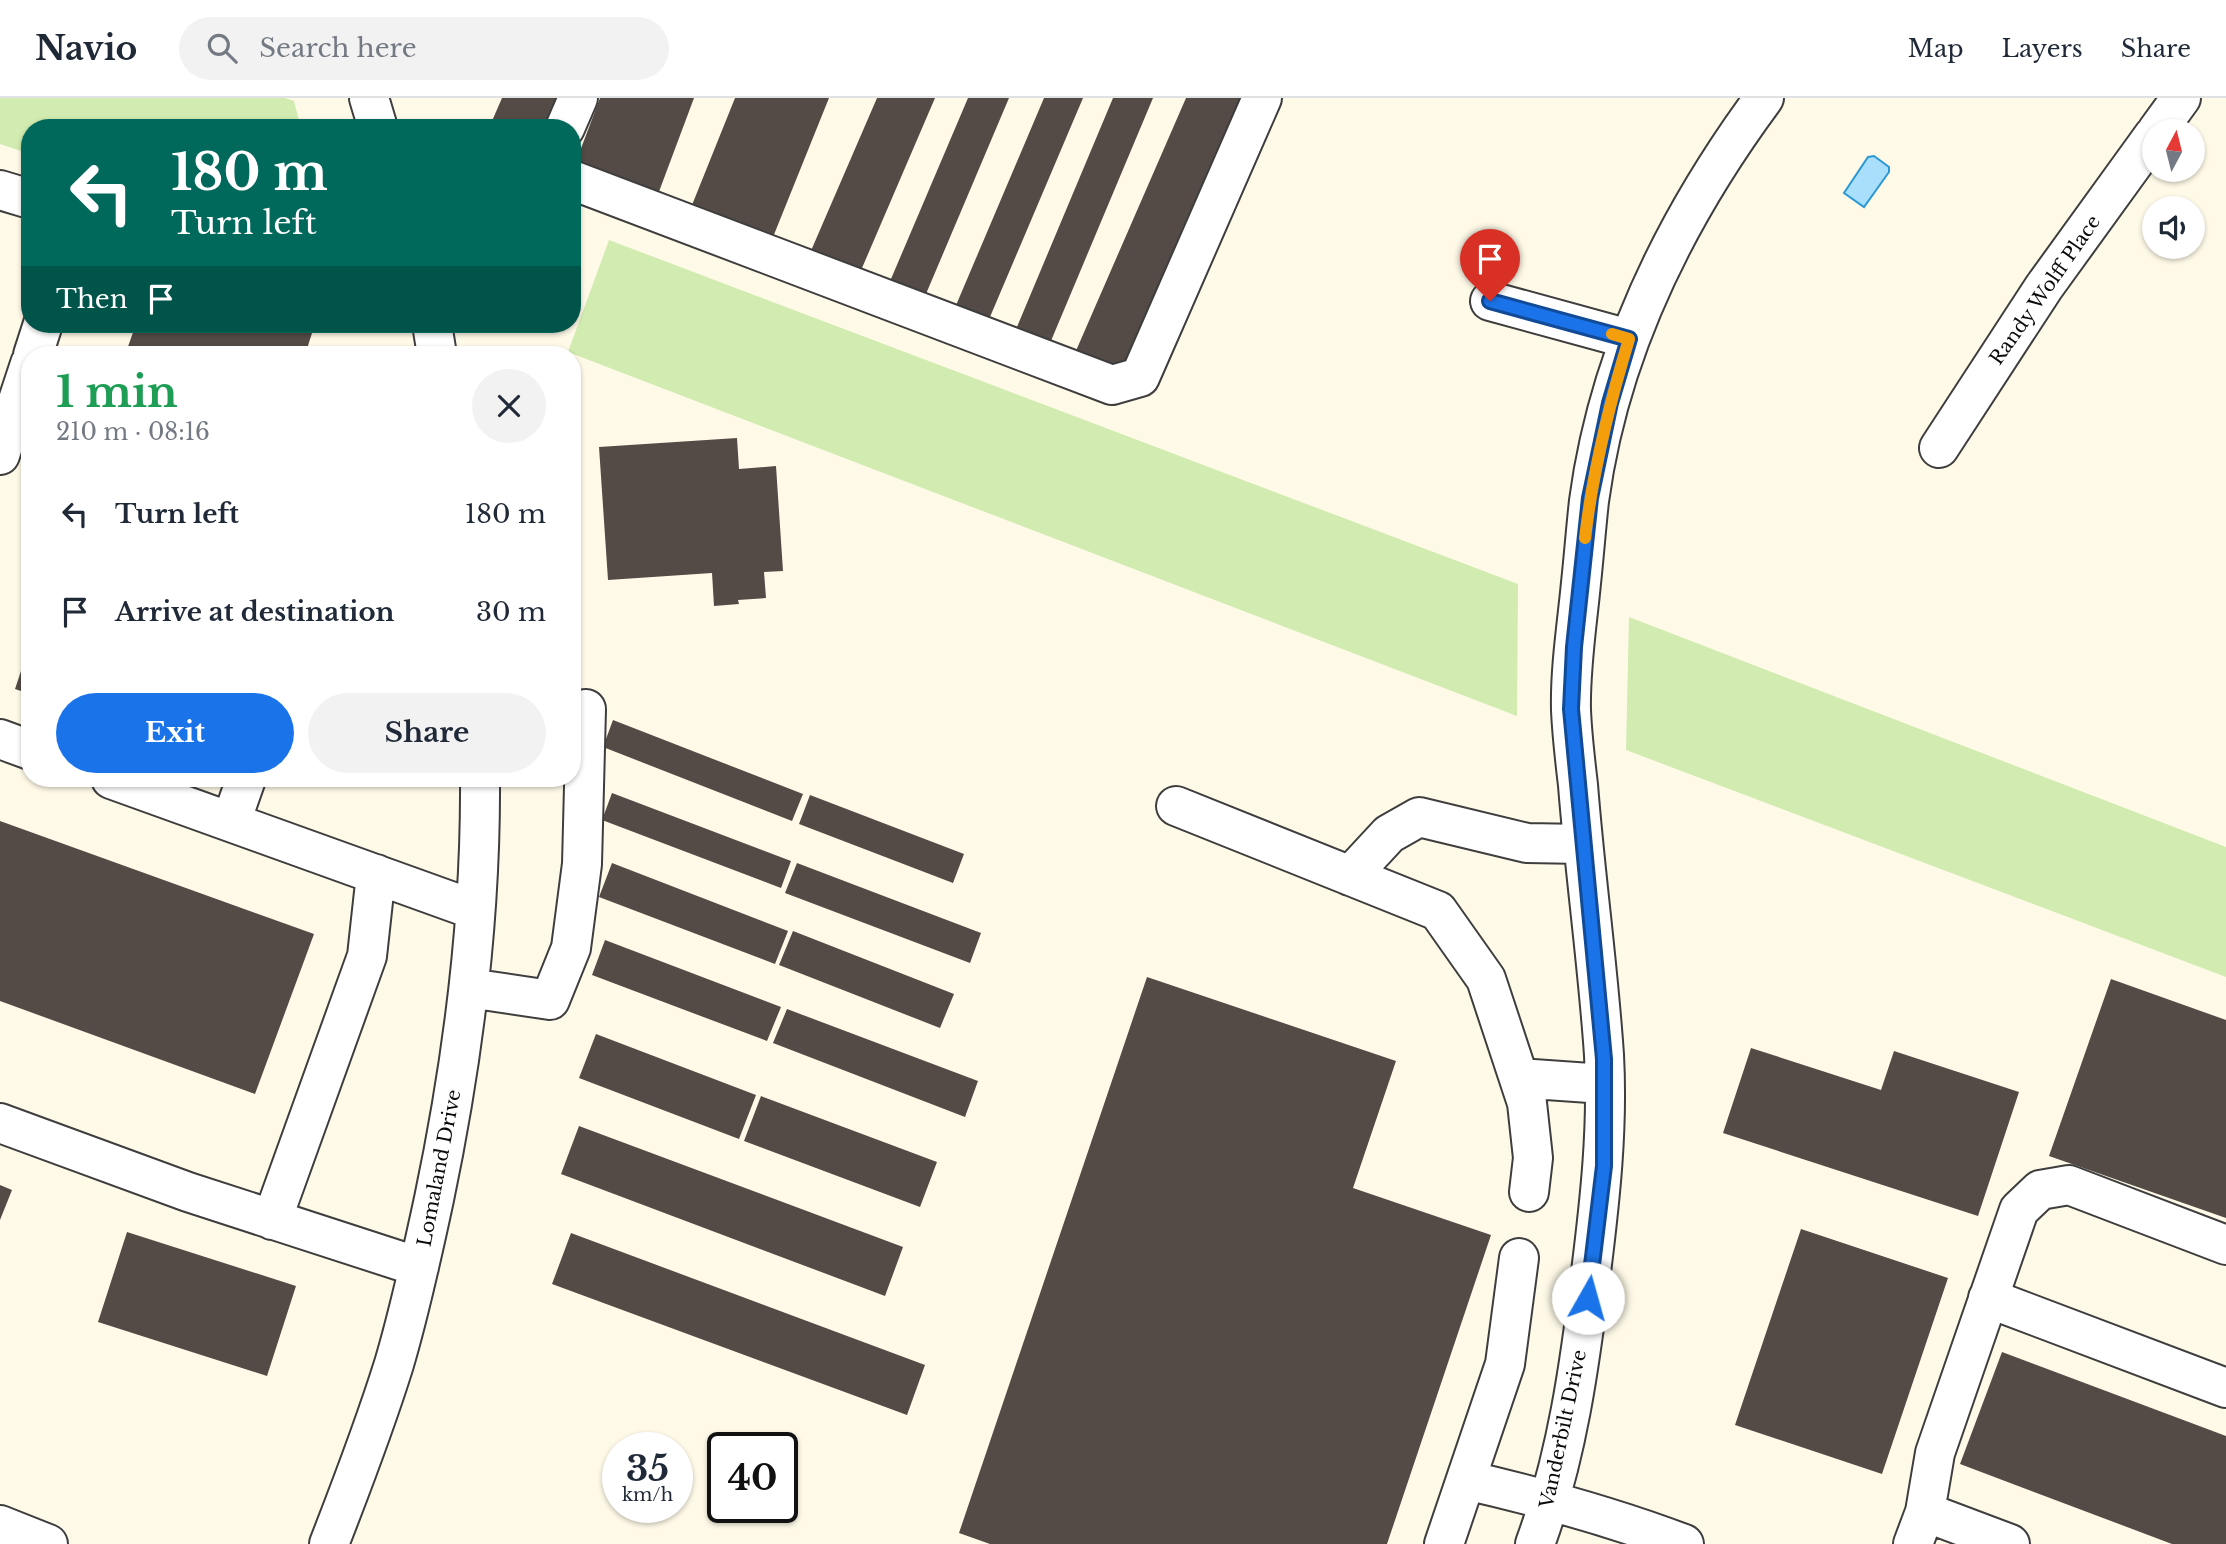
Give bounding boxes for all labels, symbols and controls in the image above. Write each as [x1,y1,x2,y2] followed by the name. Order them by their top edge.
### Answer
[179,17,669,80] search box
[35,28,137,69] text: Navio
[203,29,241,67] icon: search
[259,32,417,64] text: Search here
[1908,34,1964,63] text: Map
[2002,34,2083,63] text: Layers
[2121,34,2191,63] text: Share
[2142,119,2205,182] north arrow
[2142,119,2205,259] map controls
[171,142,328,203] text: 180 m
[56,147,147,238] icon: left
[2142,196,2205,259] button: sound
[171,203,317,243] text: Turn left
[1985,211,2105,369] street label: Randy Wolff Place
[1460,229,1520,301] pin
[1471,240,1509,278] icon: arrive
[142,280,180,318] icon: arrive
[56,283,128,315] text: Then
[56,366,178,418] text: 1 min
[472,369,546,443] button: close
[56,418,210,446] text: 210 m · 08:16
[56,495,94,533] icon: left
[115,498,239,530] text: Turn left
[465,498,546,530] text: 180 m
[56,593,94,631] icon: arrive
[115,596,395,628] text: Arrive at destination
[476,596,546,628] text: 30 m
[56,693,294,773] button: Exit
[308,693,546,773] button: Share
[412,1088,466,1248] street label: Lomaland Drive
[1551,1261,1625,1335] position arrow
[1535,1348,1591,1511] street label: Vanderbilt Drive
[707,1432,798,1523] speed limit sign: 40
[626,1447,669,1490] text: 35
[622,1484,673,1506] text: km/h

